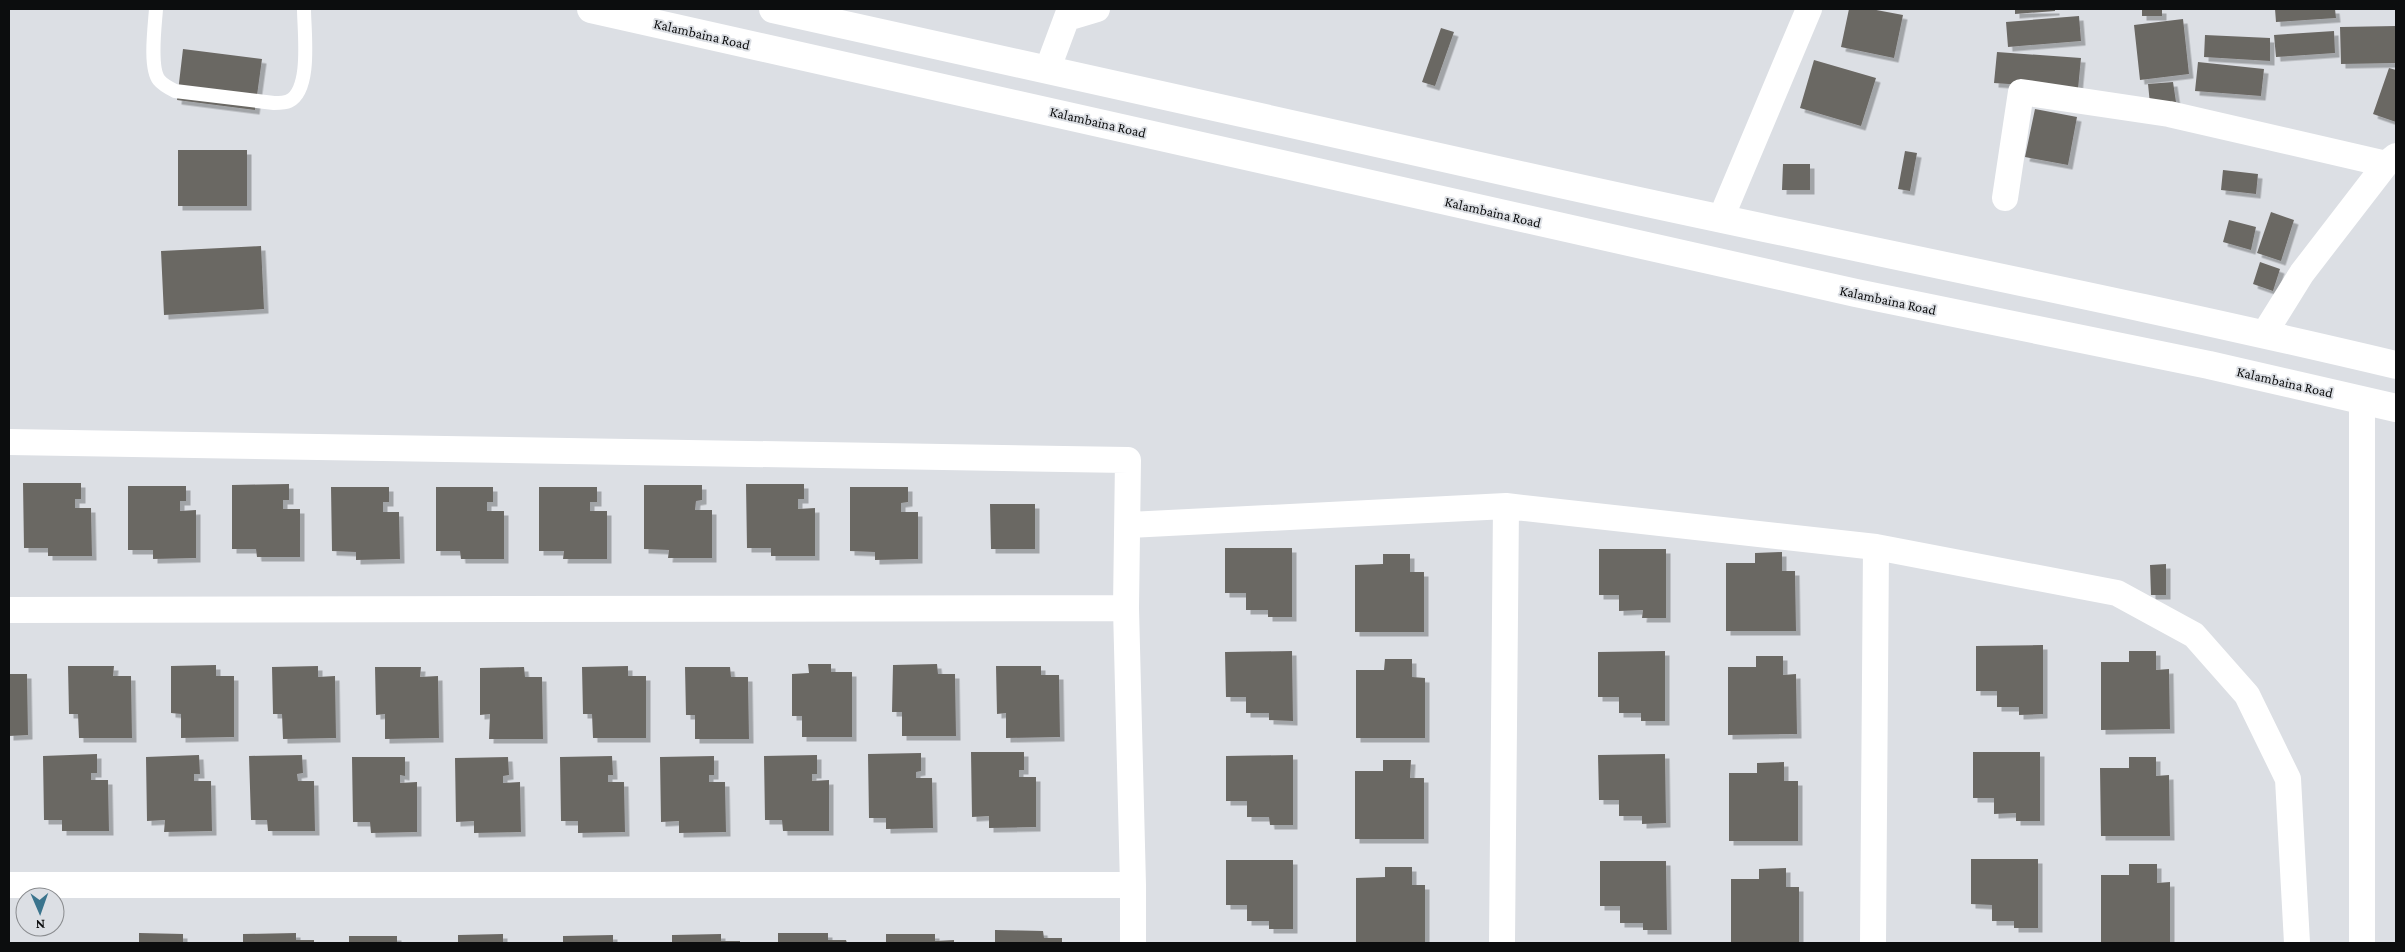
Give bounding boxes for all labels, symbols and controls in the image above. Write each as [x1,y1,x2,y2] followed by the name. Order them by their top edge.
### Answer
[652,15,752,53] street label: Kalambaina Road
[1048,103,1148,141] street label: Kalambaina Road
[1443,193,1543,231] street label: Kalambaina Road
[1838,282,1938,318] street label: Kalambaina Road
[2235,363,2335,401] street label: Kalambaina Road
[15,887,65,937] north arrow
[35,917,46,933] text: N

